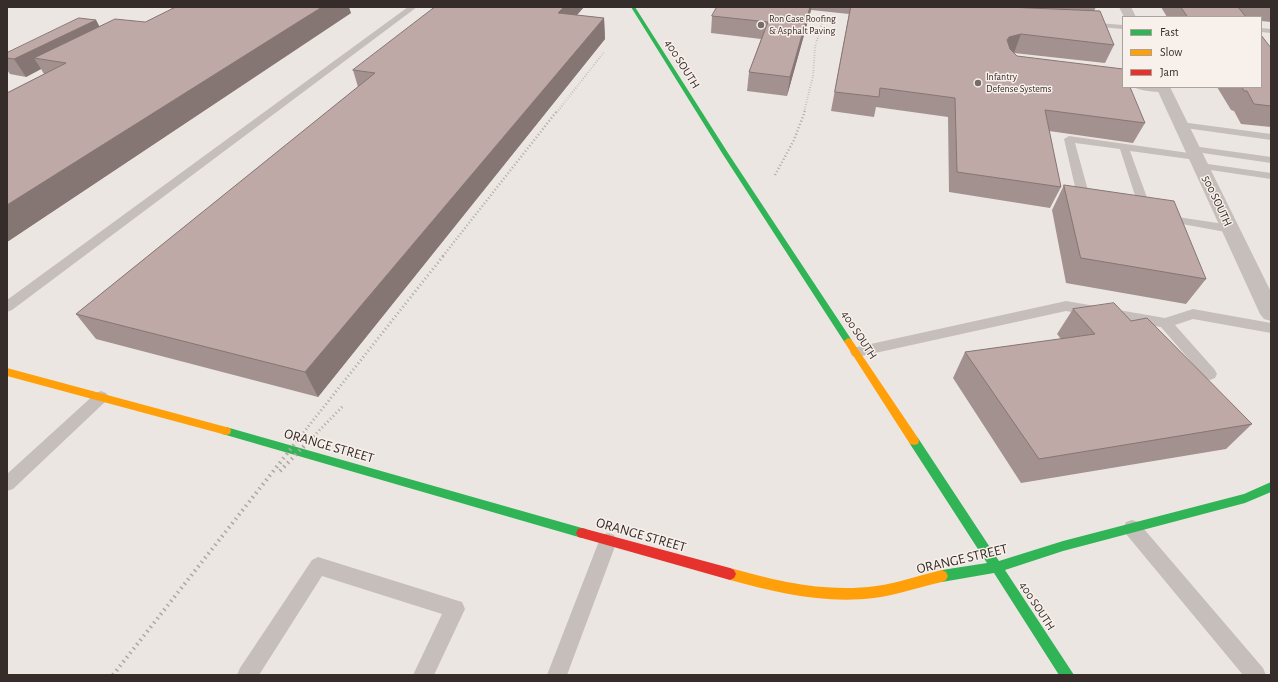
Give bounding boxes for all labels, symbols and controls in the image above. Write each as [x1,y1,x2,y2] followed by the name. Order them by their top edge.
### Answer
[769,13,836,36] place label: Ron Case Roofing & Asphalt Paving
[1122,16,1262,88] legend
[756,20,766,30] marker: Ron Case Roofing & Asphalt Paving
[1160,26,1179,38] text: Fast
[661,37,703,91] street label: 400 SOUTH
[1160,46,1182,58] text: Slow
[1160,66,1179,78] text: Jam
[986,71,1051,94] place label: Infantry Defense Systems
[973,78,983,88] marker: Infantry Defense Systems
[1199,173,1235,229] street label: 500 SOUTH
[838,308,880,362] street label: 400 SOUTH
[282,425,376,467] street label: ORANGE STREET
[594,514,688,556] street label: ORANGE STREET
[915,540,1009,578] street label: ORANGE STREET
[1016,579,1058,633] street label: 400 SOUTH

